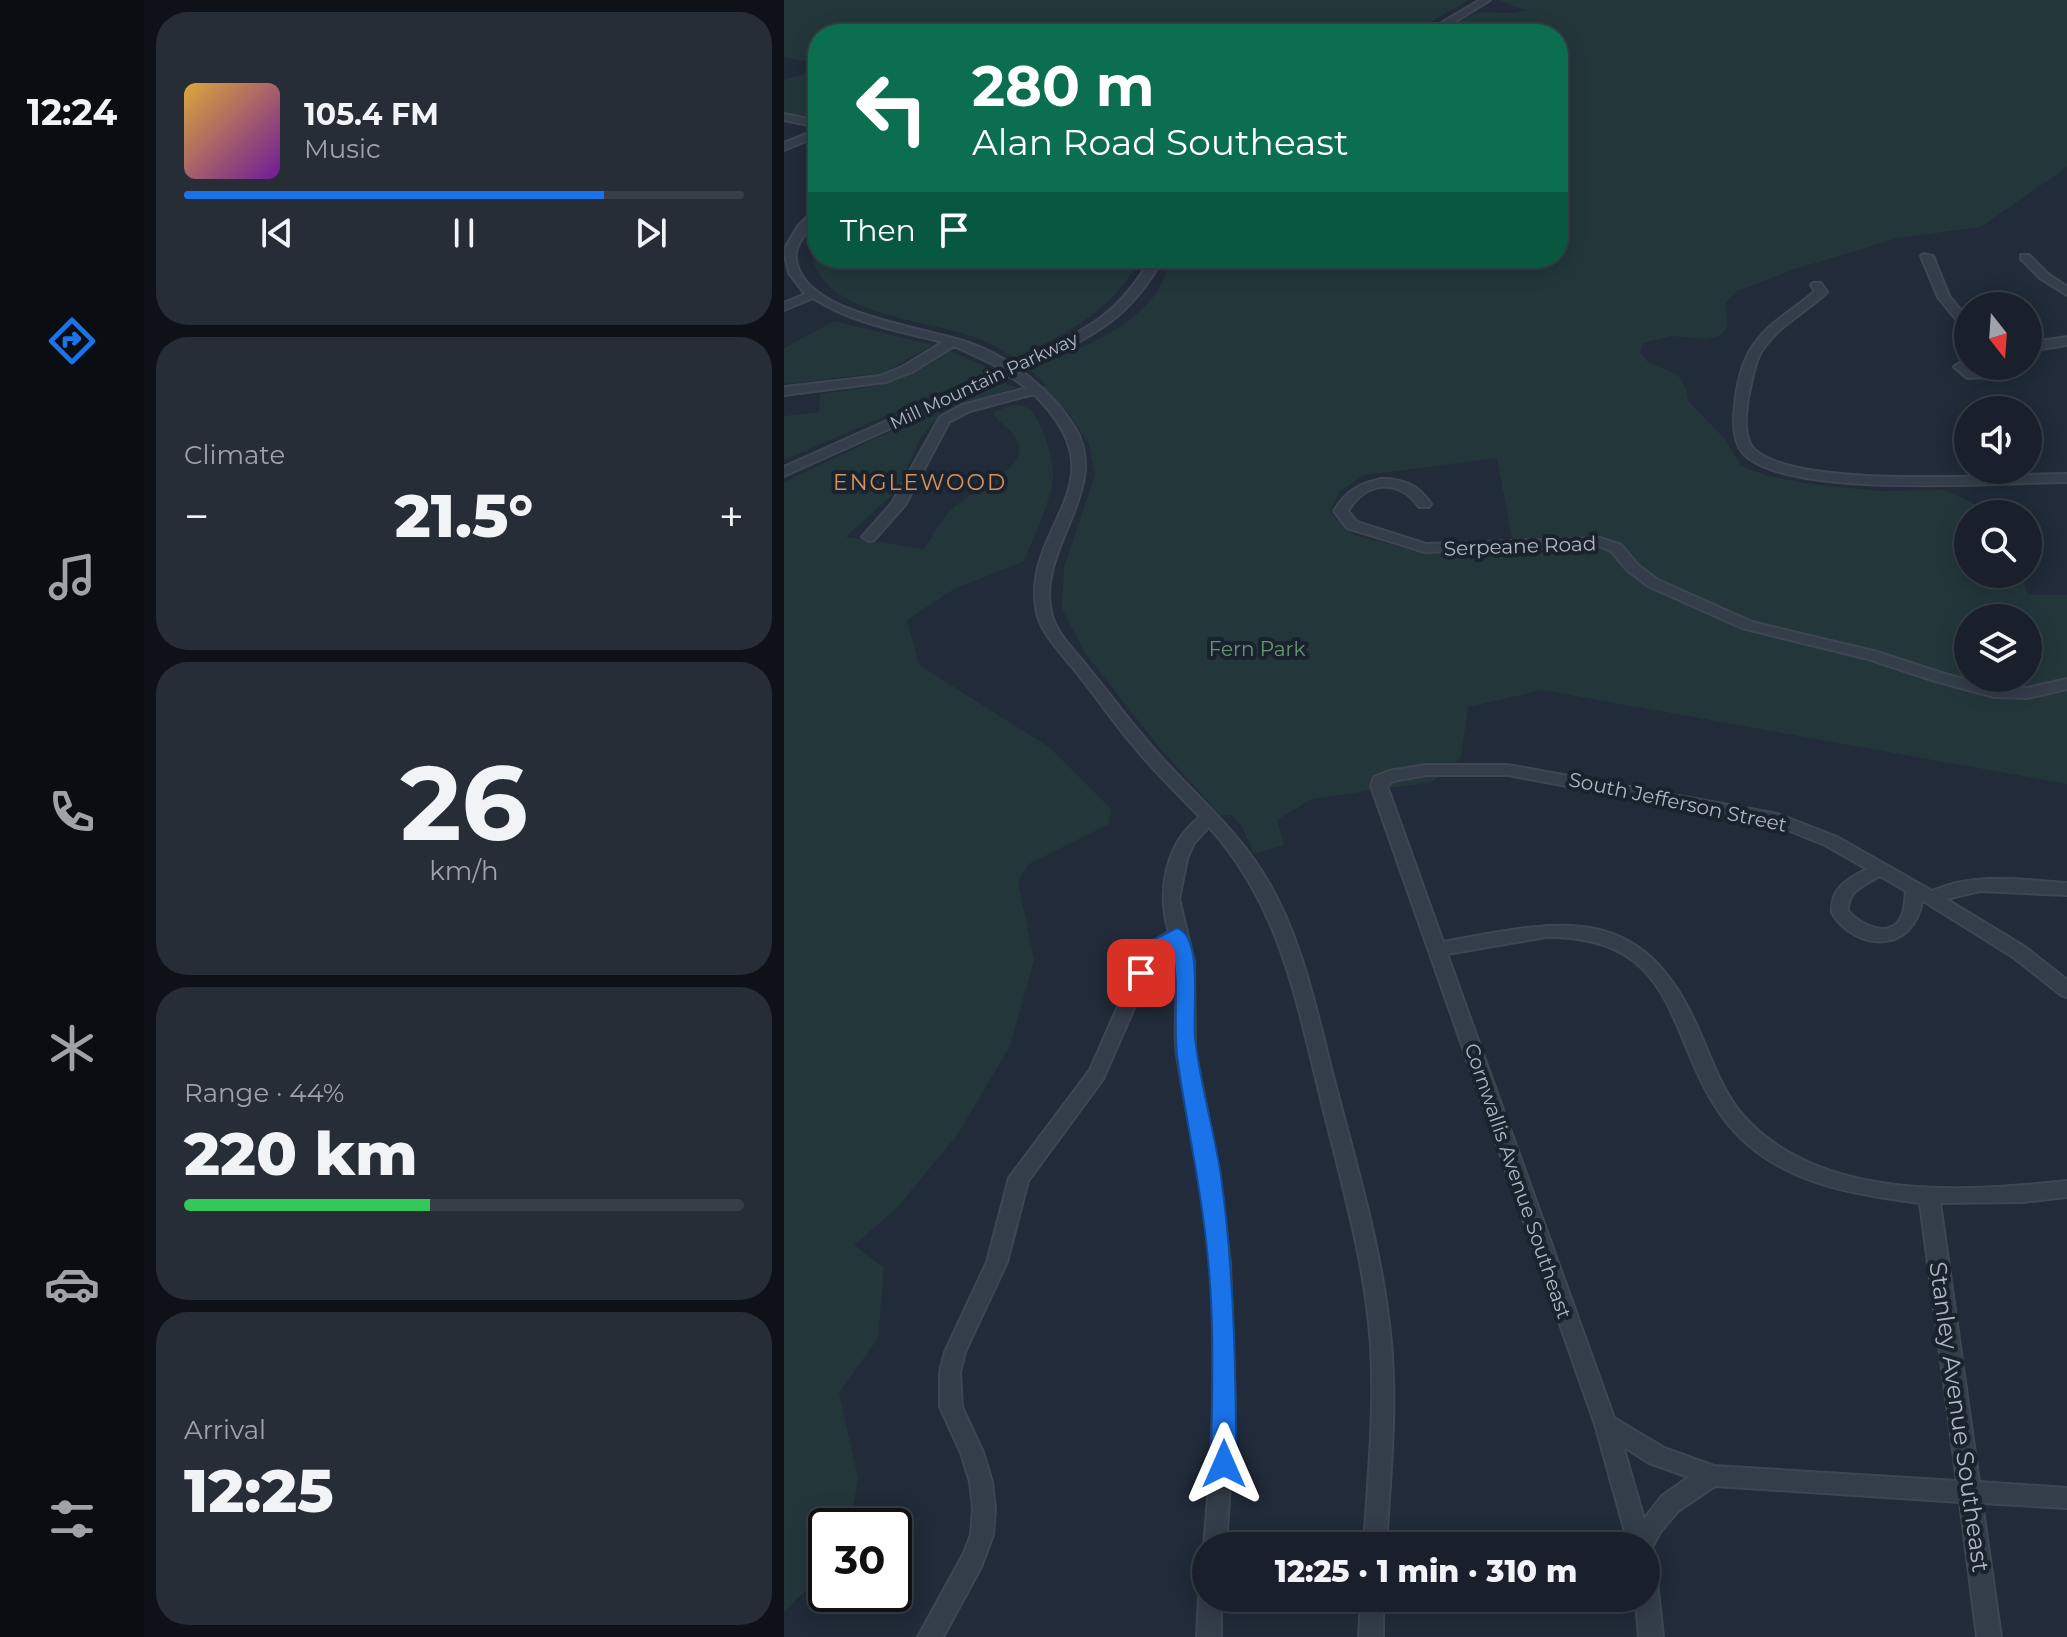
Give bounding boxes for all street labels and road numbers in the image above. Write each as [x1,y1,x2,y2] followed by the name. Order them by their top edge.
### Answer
[887,328,1082,434] street label: Mill Mountain Parkway
[1443,531,1597,561] street label: Serpeane Road
[1567,767,1789,837] street label: South Jefferson Street
[1459,1040,1577,1322] street label: Cornwallis Avenue Southeast
[1923,1260,1996,1574] street label: Stanley Avenue Southeast

